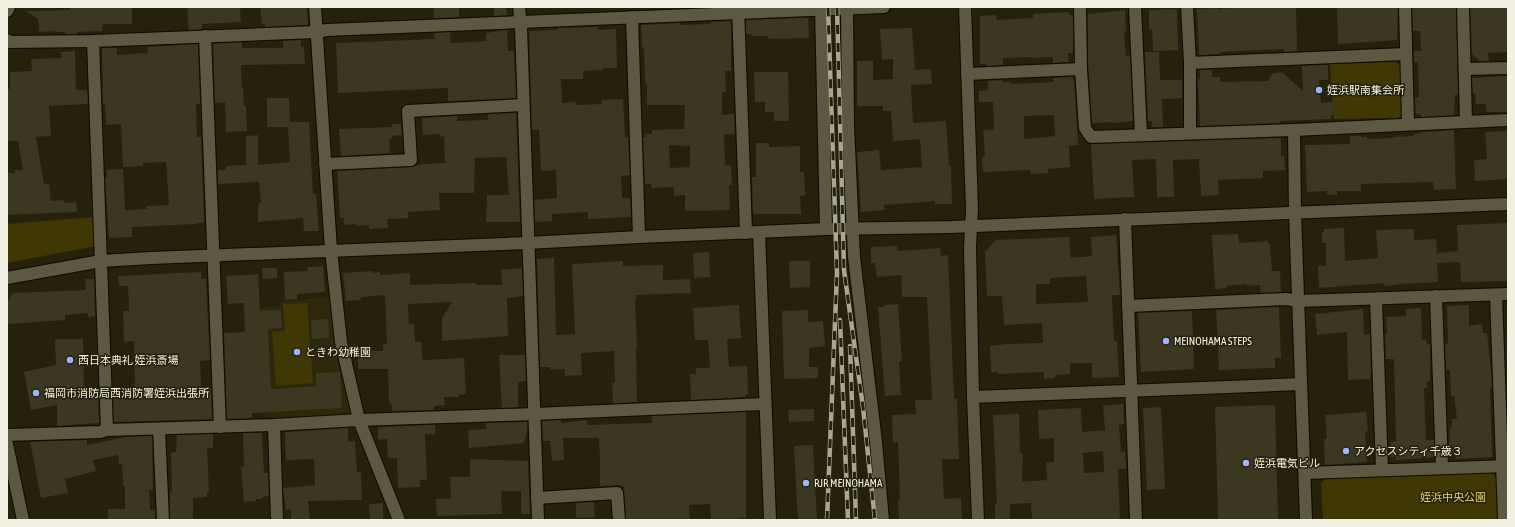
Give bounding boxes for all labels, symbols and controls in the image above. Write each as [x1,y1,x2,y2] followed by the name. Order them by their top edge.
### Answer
[1327,84,1405,96] place label: 姪浜駅南集会所
[1314,85,1324,95] marker: 姪浜駅南集会所
[1174,335,1252,347] place label: MEINOHAMA STEPS
[1161,336,1171,346] marker: MEINOHAMA STEPS
[305,346,371,358] place label: ときわ幼稚園
[292,347,302,357] marker: ときわ幼稚園
[78,354,179,366] place label: 西日本典礼 姪浜斎場
[65,355,75,365] marker: 西日本典礼 姪浜斎場
[44,387,210,399] place label: 福岡市消防局西消防署姪浜出張所
[31,388,41,398] marker: 福岡市消防局西消防署姪浜出張所
[1354,445,1463,457] place label: アクセスシティ千歳３
[1341,446,1351,456] marker: アクセスシティ千歳３
[1254,457,1320,469] place label: 姪浜電気ビル
[1241,458,1251,468] marker: 姪浜電気ビル
[814,477,883,489] place label: RJR MEINOHAMA
[801,478,811,488] marker: RJR MEINOHAMA
[1420,491,1486,503] park label: 姪浜中央公園

